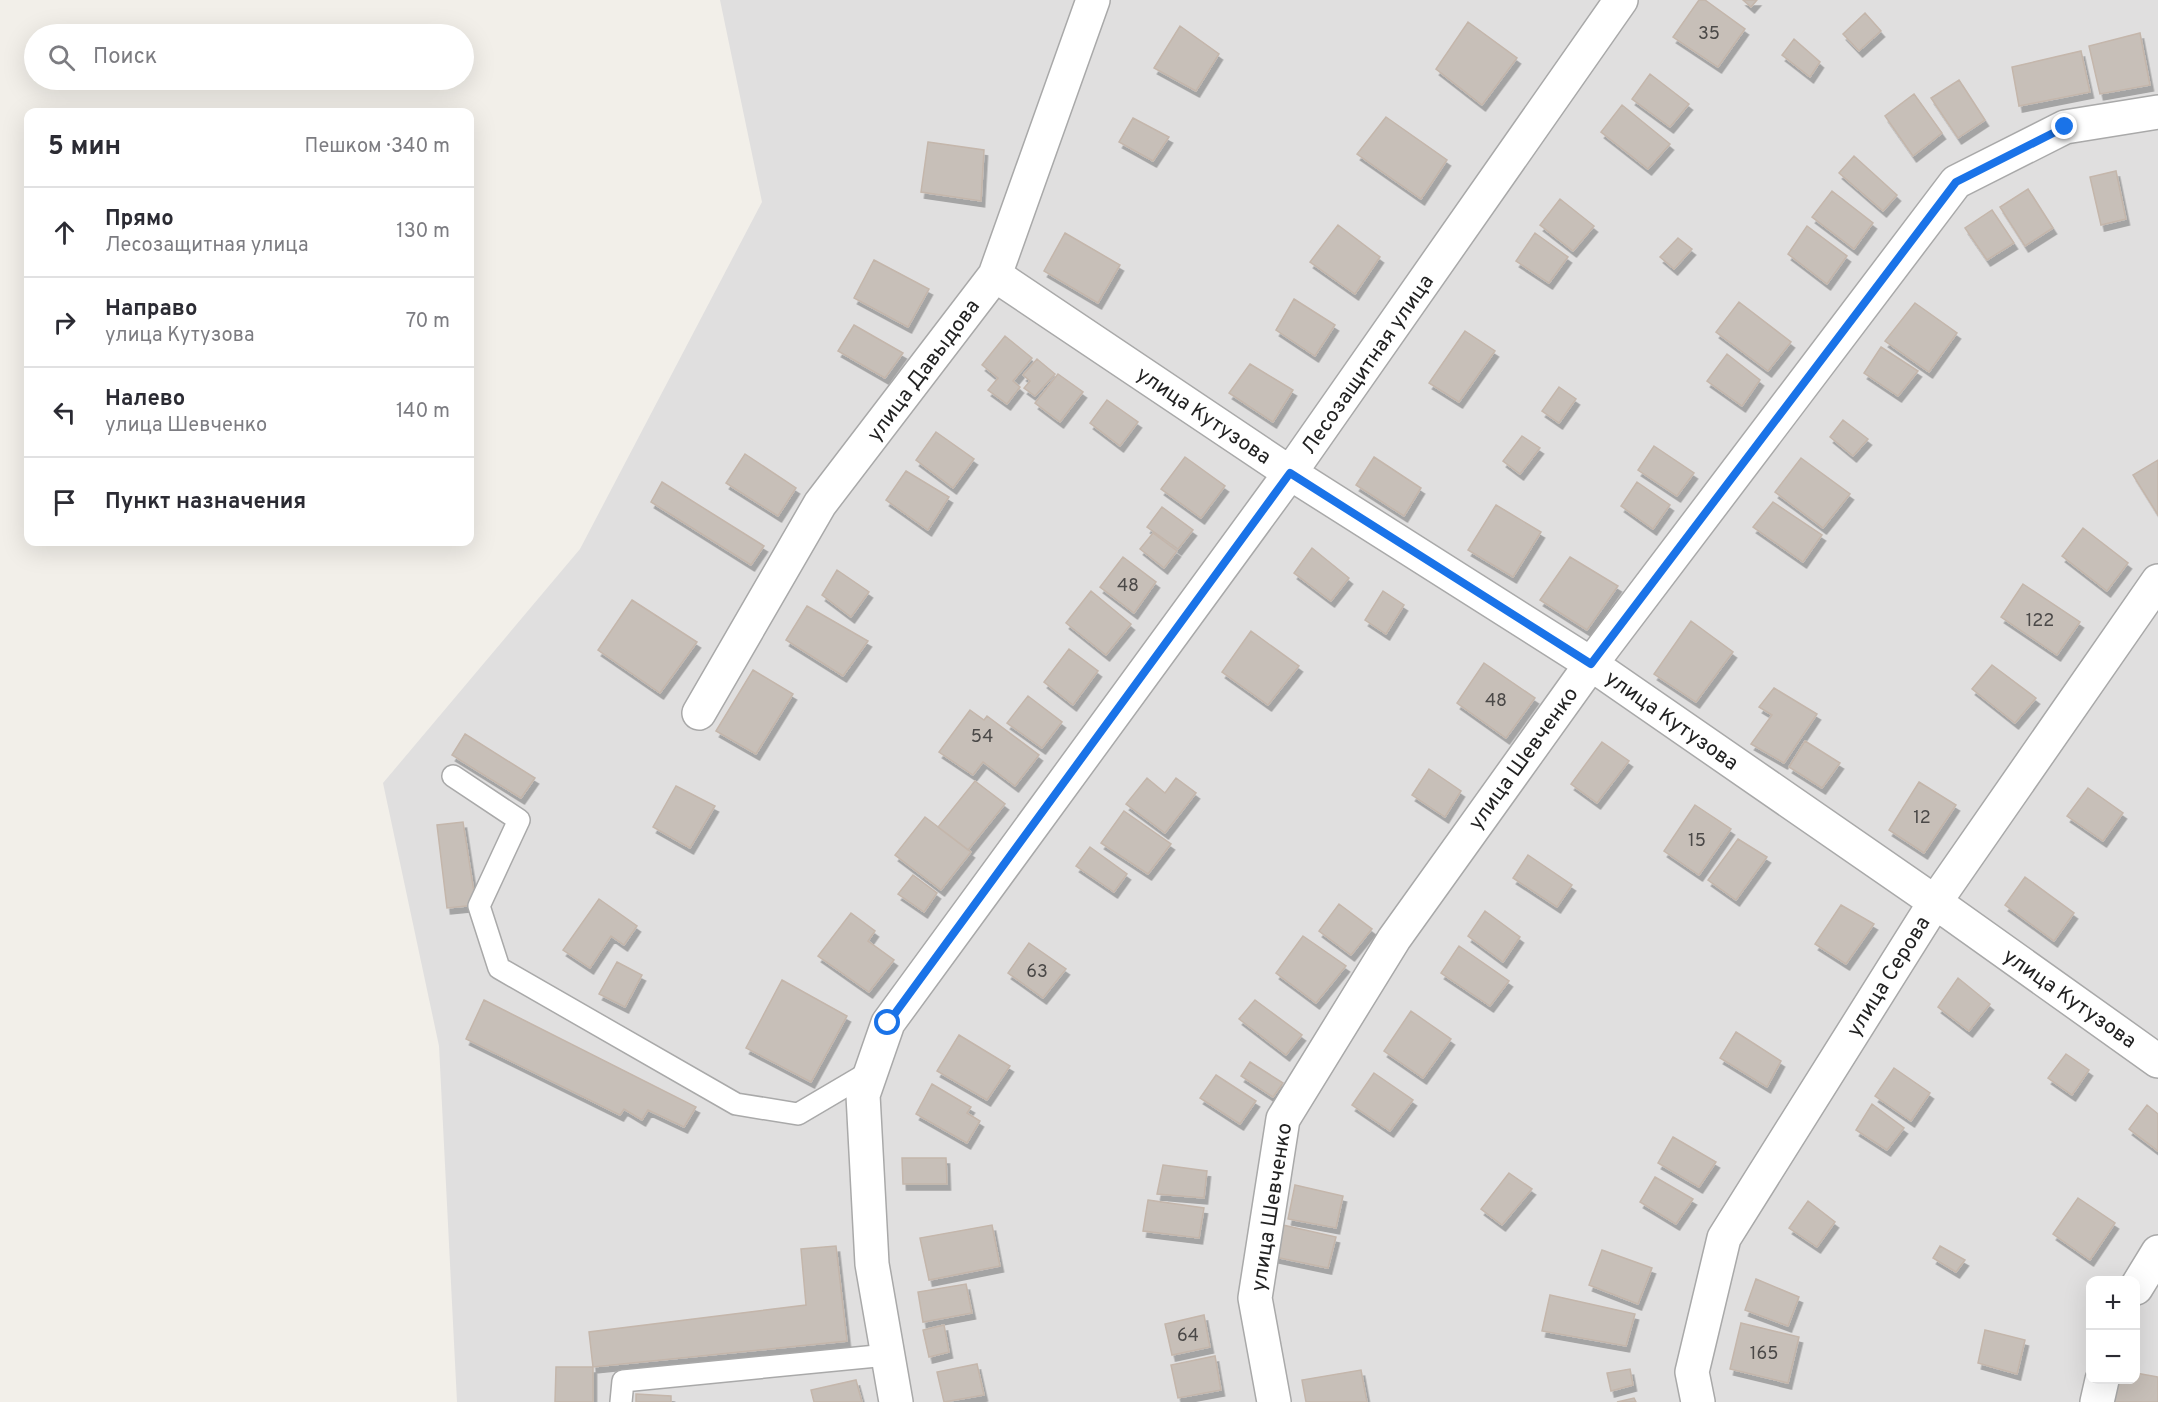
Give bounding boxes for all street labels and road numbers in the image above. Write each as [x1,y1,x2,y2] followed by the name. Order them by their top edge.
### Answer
[1296,270,1441,460] street label: Лесозащитная улица
[862,294,987,448] street label: улица Давыдова
[1131,361,1276,471] street label: улица Кутузова
[1599,665,1743,777] street label: улица Кутузова
[1463,682,1585,836] street label: улица Шевченко
[1841,911,1937,1042] street label: улица Серова
[1997,943,2141,1055] street label: улица Кутузова
[1246,1121,1299,1293] street label: улица Шевченко

